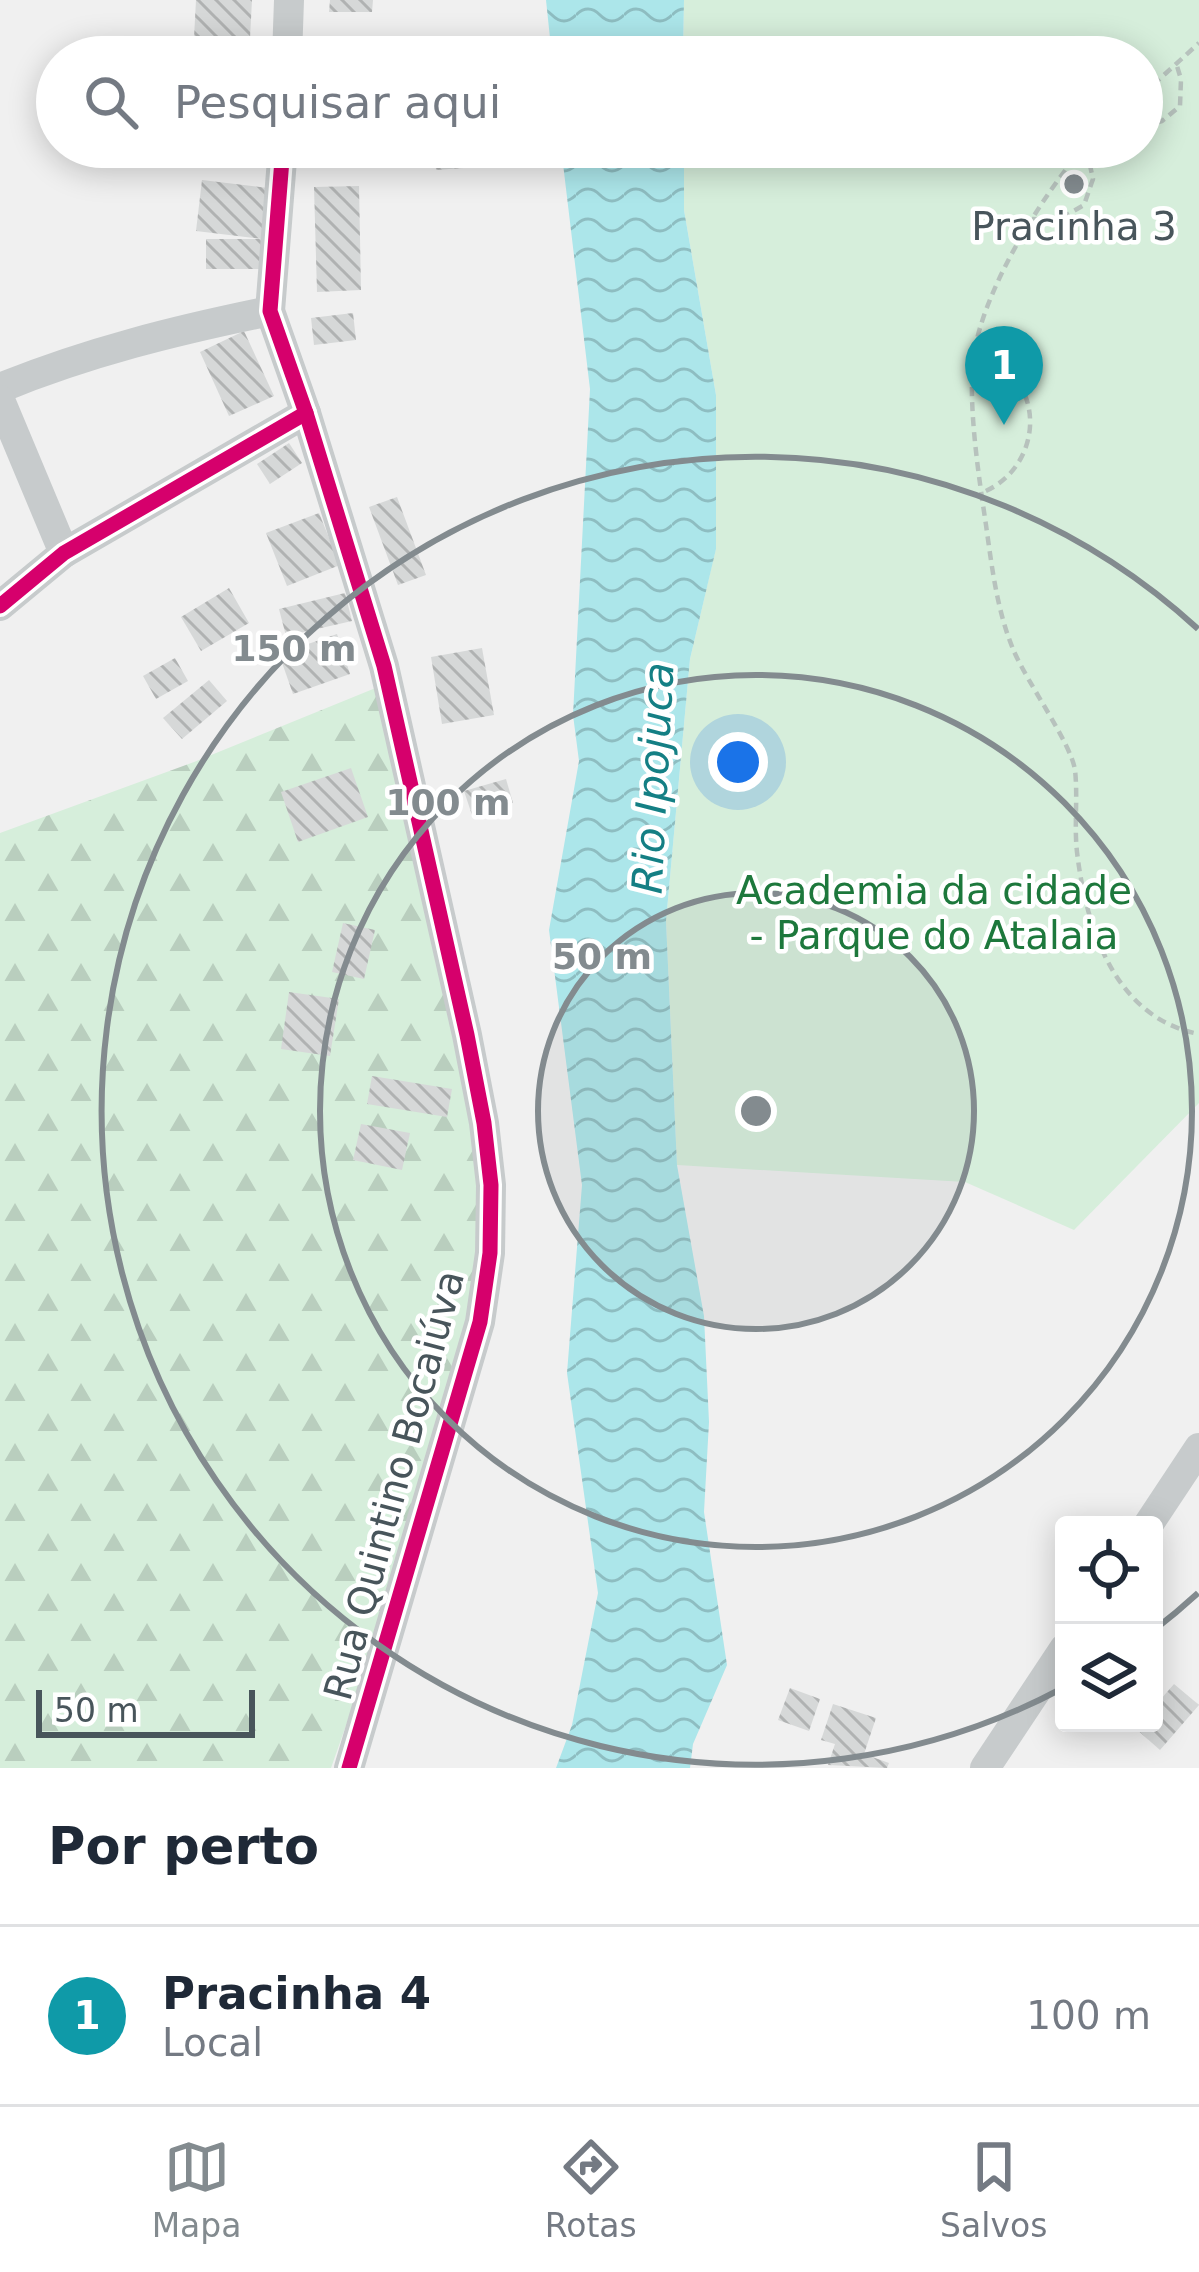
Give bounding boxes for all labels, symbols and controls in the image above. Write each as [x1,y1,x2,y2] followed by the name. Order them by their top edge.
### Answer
[36,36,1163,168] search box
[78,69,144,135] icon: search
[174,76,501,129] text: Pesquisar aqui
[1061,171,1087,197] marker: Pracinha 3
[971,204,1177,249] place label: Pracinha 3
[965,326,1043,425] pin: 1
[231,628,357,669] text: 150 m
[622,661,684,895] water label: Rio Ipojuca
[708,732,768,792] your location
[385,782,511,823] text: 100 m
[736,868,1132,958] park label: Academia da cidade - Parque do Atalaia
[552,936,652,977] text: 50 m
[735,1090,777,1132] centre of rings
[315,1265,473,1705] street label: Rua Quintino Bocaiúva
[1055,1516,1163,1732] map controls
[1055,1516,1163,1624] button: locate
[1055,1624,1163,1732] button: layers
[36,1684,255,1737] scale bar
[54,1691,139,1730] text: 50 m
[48,1817,319,1876] text: Por perto
[162,1967,431,2020] text: Pracinha 4
[73,1993,101,2038] text: 1
[1026,1993,1151,2038] text: 100 m
[162,2020,263,2065] text: Local
[152,2134,242,2245] tab: Mapa
[545,2134,637,2245] tab: Rotas
[940,2134,1047,2245] tab: Salvos

